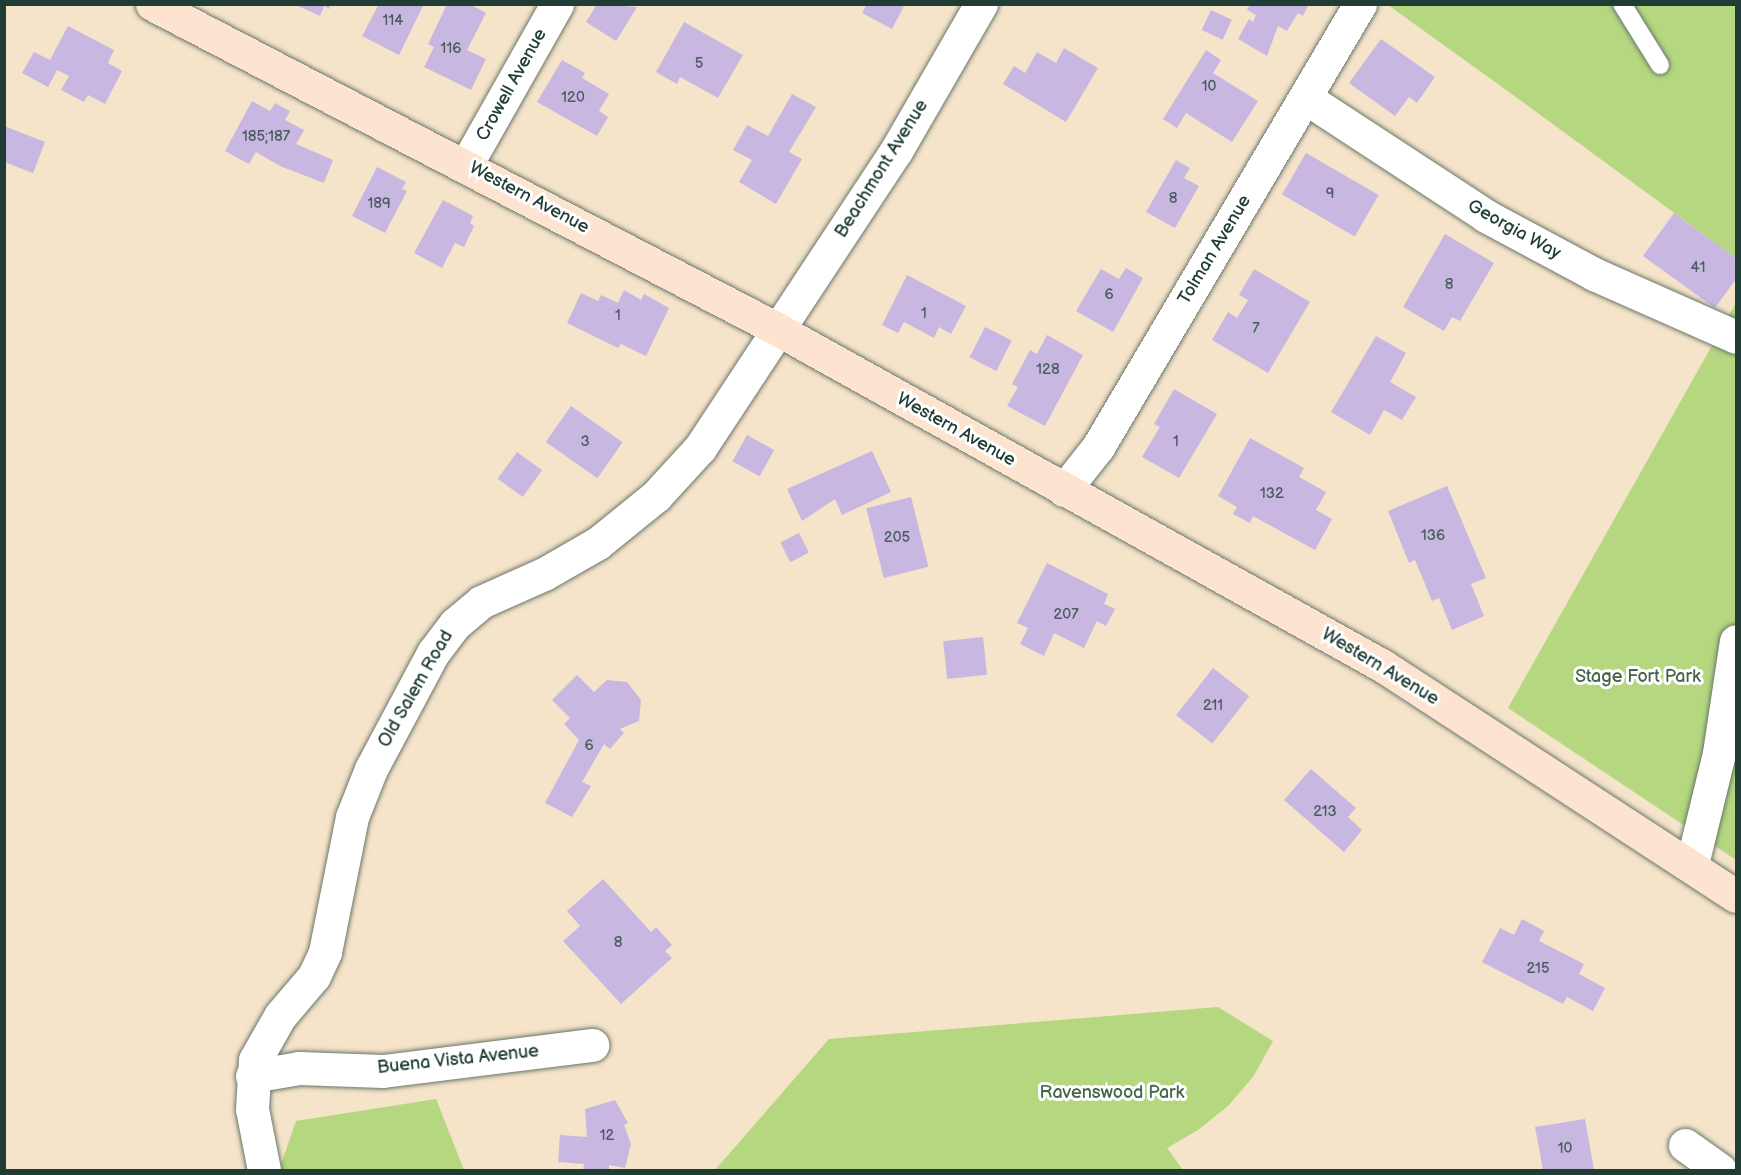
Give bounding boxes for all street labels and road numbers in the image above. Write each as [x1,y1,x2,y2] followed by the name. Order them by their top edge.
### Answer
[472,25,552,145] street label: Crowell Avenue
[831,96,933,242] street label: Beachmont Avenue
[465,157,593,239] street label: Western Avenue
[1174,191,1256,309] street label: Tolman Avenue
[1463,195,1565,265] street label: Georgia Way
[893,388,1019,472] street label: Western Avenue
[1318,624,1442,710] street label: Western Avenue
[374,627,458,751] street label: Old Salem Road
[376,1041,540,1079] street label: Buena Vista Avenue

